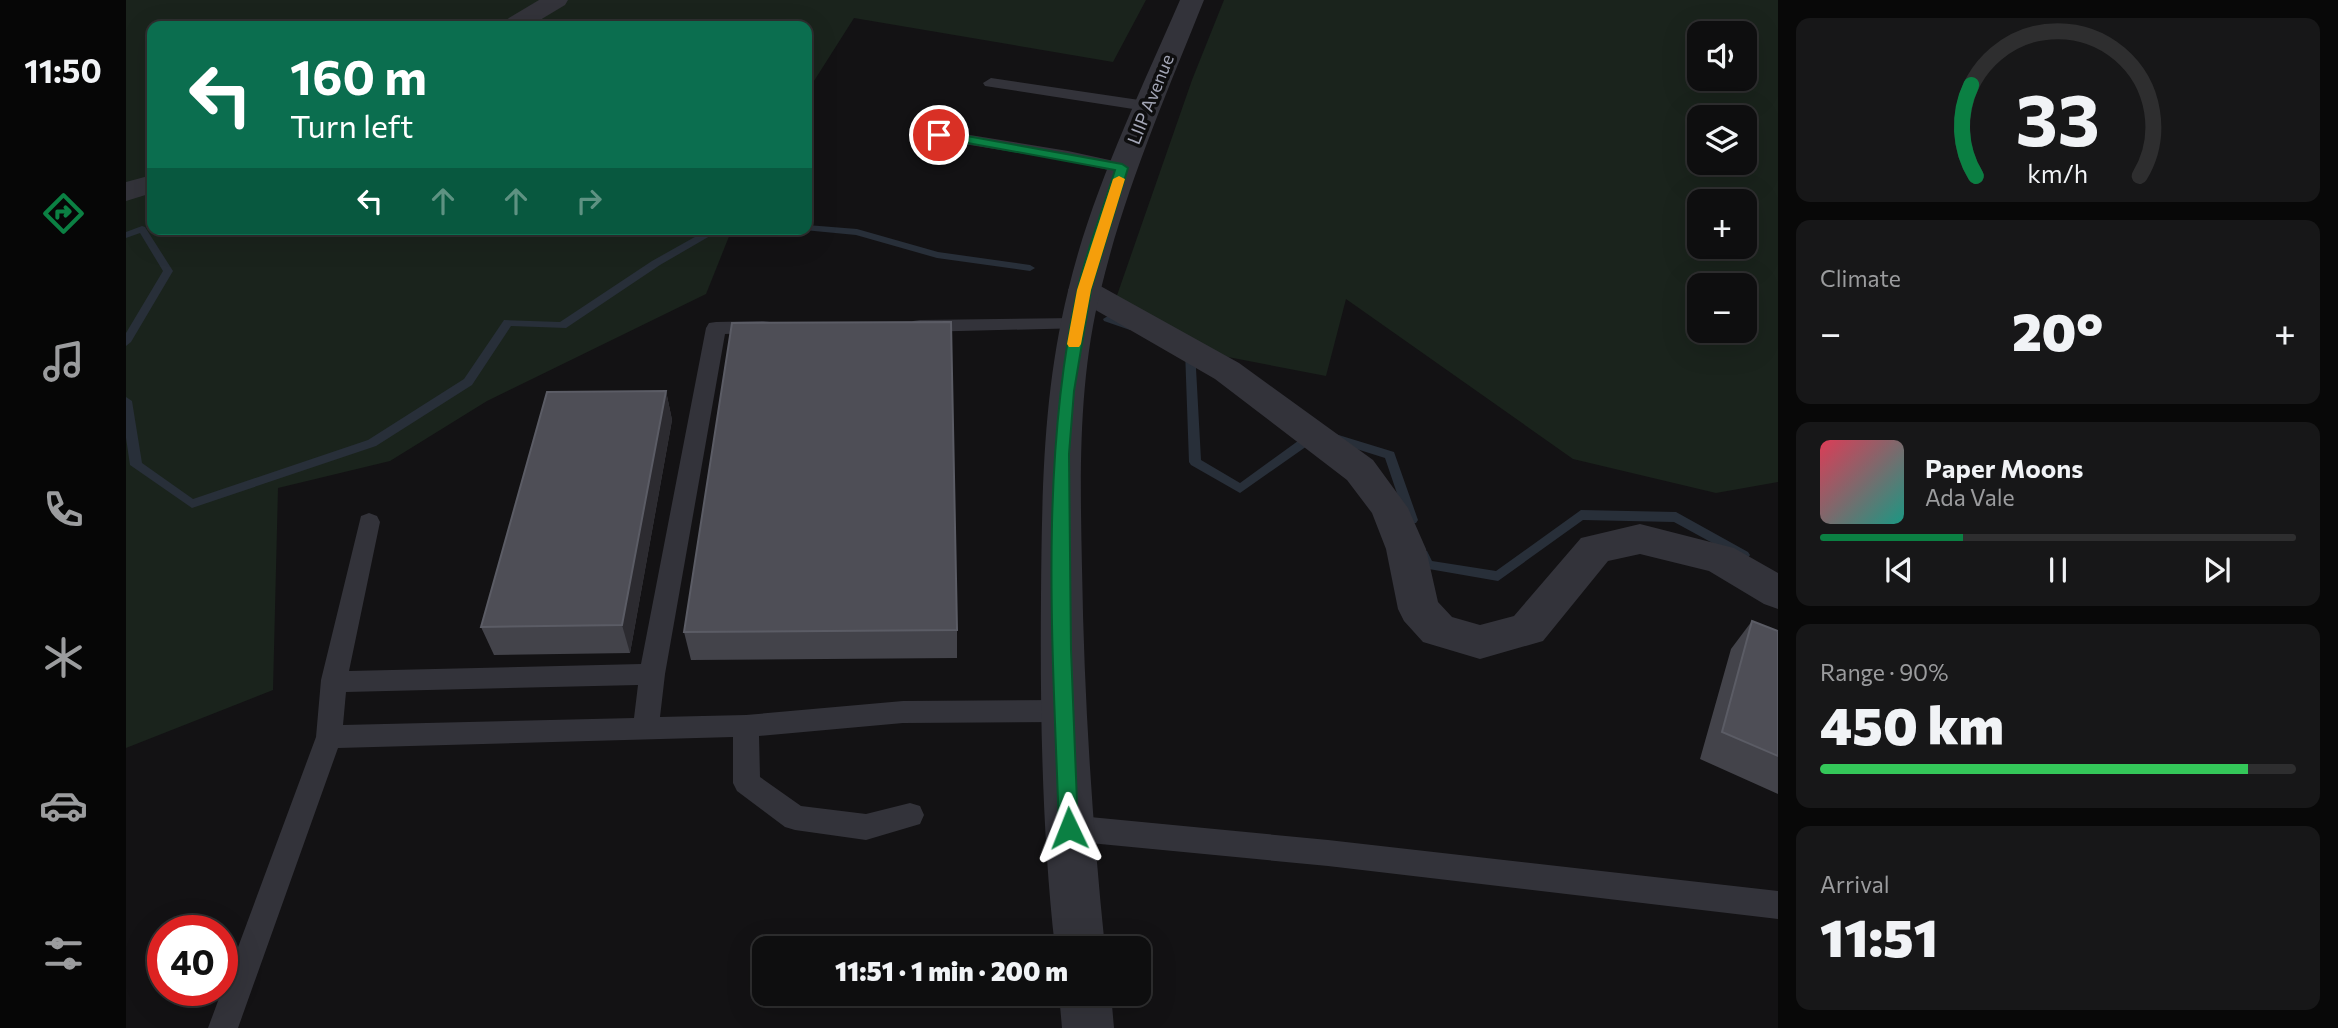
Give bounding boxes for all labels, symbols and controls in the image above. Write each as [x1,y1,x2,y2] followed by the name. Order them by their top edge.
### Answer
[1687,21,1757,343] map controls
[1687,21,1757,91] button: sound
[290,45,427,105] text: 160 m
[175,49,266,140] icon: left
[24,50,102,90] text: 11:50
[1122,51,1178,147] street label: LIIP Avenue
[2016,72,2100,161] text: 33
[290,105,414,145] text: Turn left
[909,105,969,165] pin
[1687,105,1757,175] button: layers
[920,116,958,154] icon: arrive
[2028,158,2088,188] text: km/h
[351,182,389,220] icon: left
[424,182,462,220] icon: ahead
[497,182,535,220] icon: ahead
[570,182,608,220] icon: right
[39,189,88,238] icon: directions
[1687,189,1757,259] button: +
[1820,264,1901,292] text: Climate
[1687,273,1757,343] button: −
[2012,298,2103,362] text: 20°
[1820,308,1842,355] text: −
[2274,308,2296,355] text: +
[39,337,88,386] icon: music
[1925,452,2083,483] text: Paper Moons
[1925,483,2015,511] text: Ada Vale
[39,485,88,534] icon: phone
[1880,551,1918,589] icon: previous
[2039,551,2077,589] icon: pause
[2198,551,2236,589] icon: next
[39,633,88,682] icon: climate
[1820,658,1948,686] text: Range · 90%
[1820,692,2004,756] text: 450 km
[39,781,88,830] icon: car
[1032,791,1106,865] position arrow
[1820,870,1890,898] text: Arrival
[1820,904,1938,968] text: 11:51
[147,915,238,1006] speed limit sign: 40
[39,929,88,978] icon: filters
[835,955,1068,986] text: 11:51 · 1 min · 200 m

